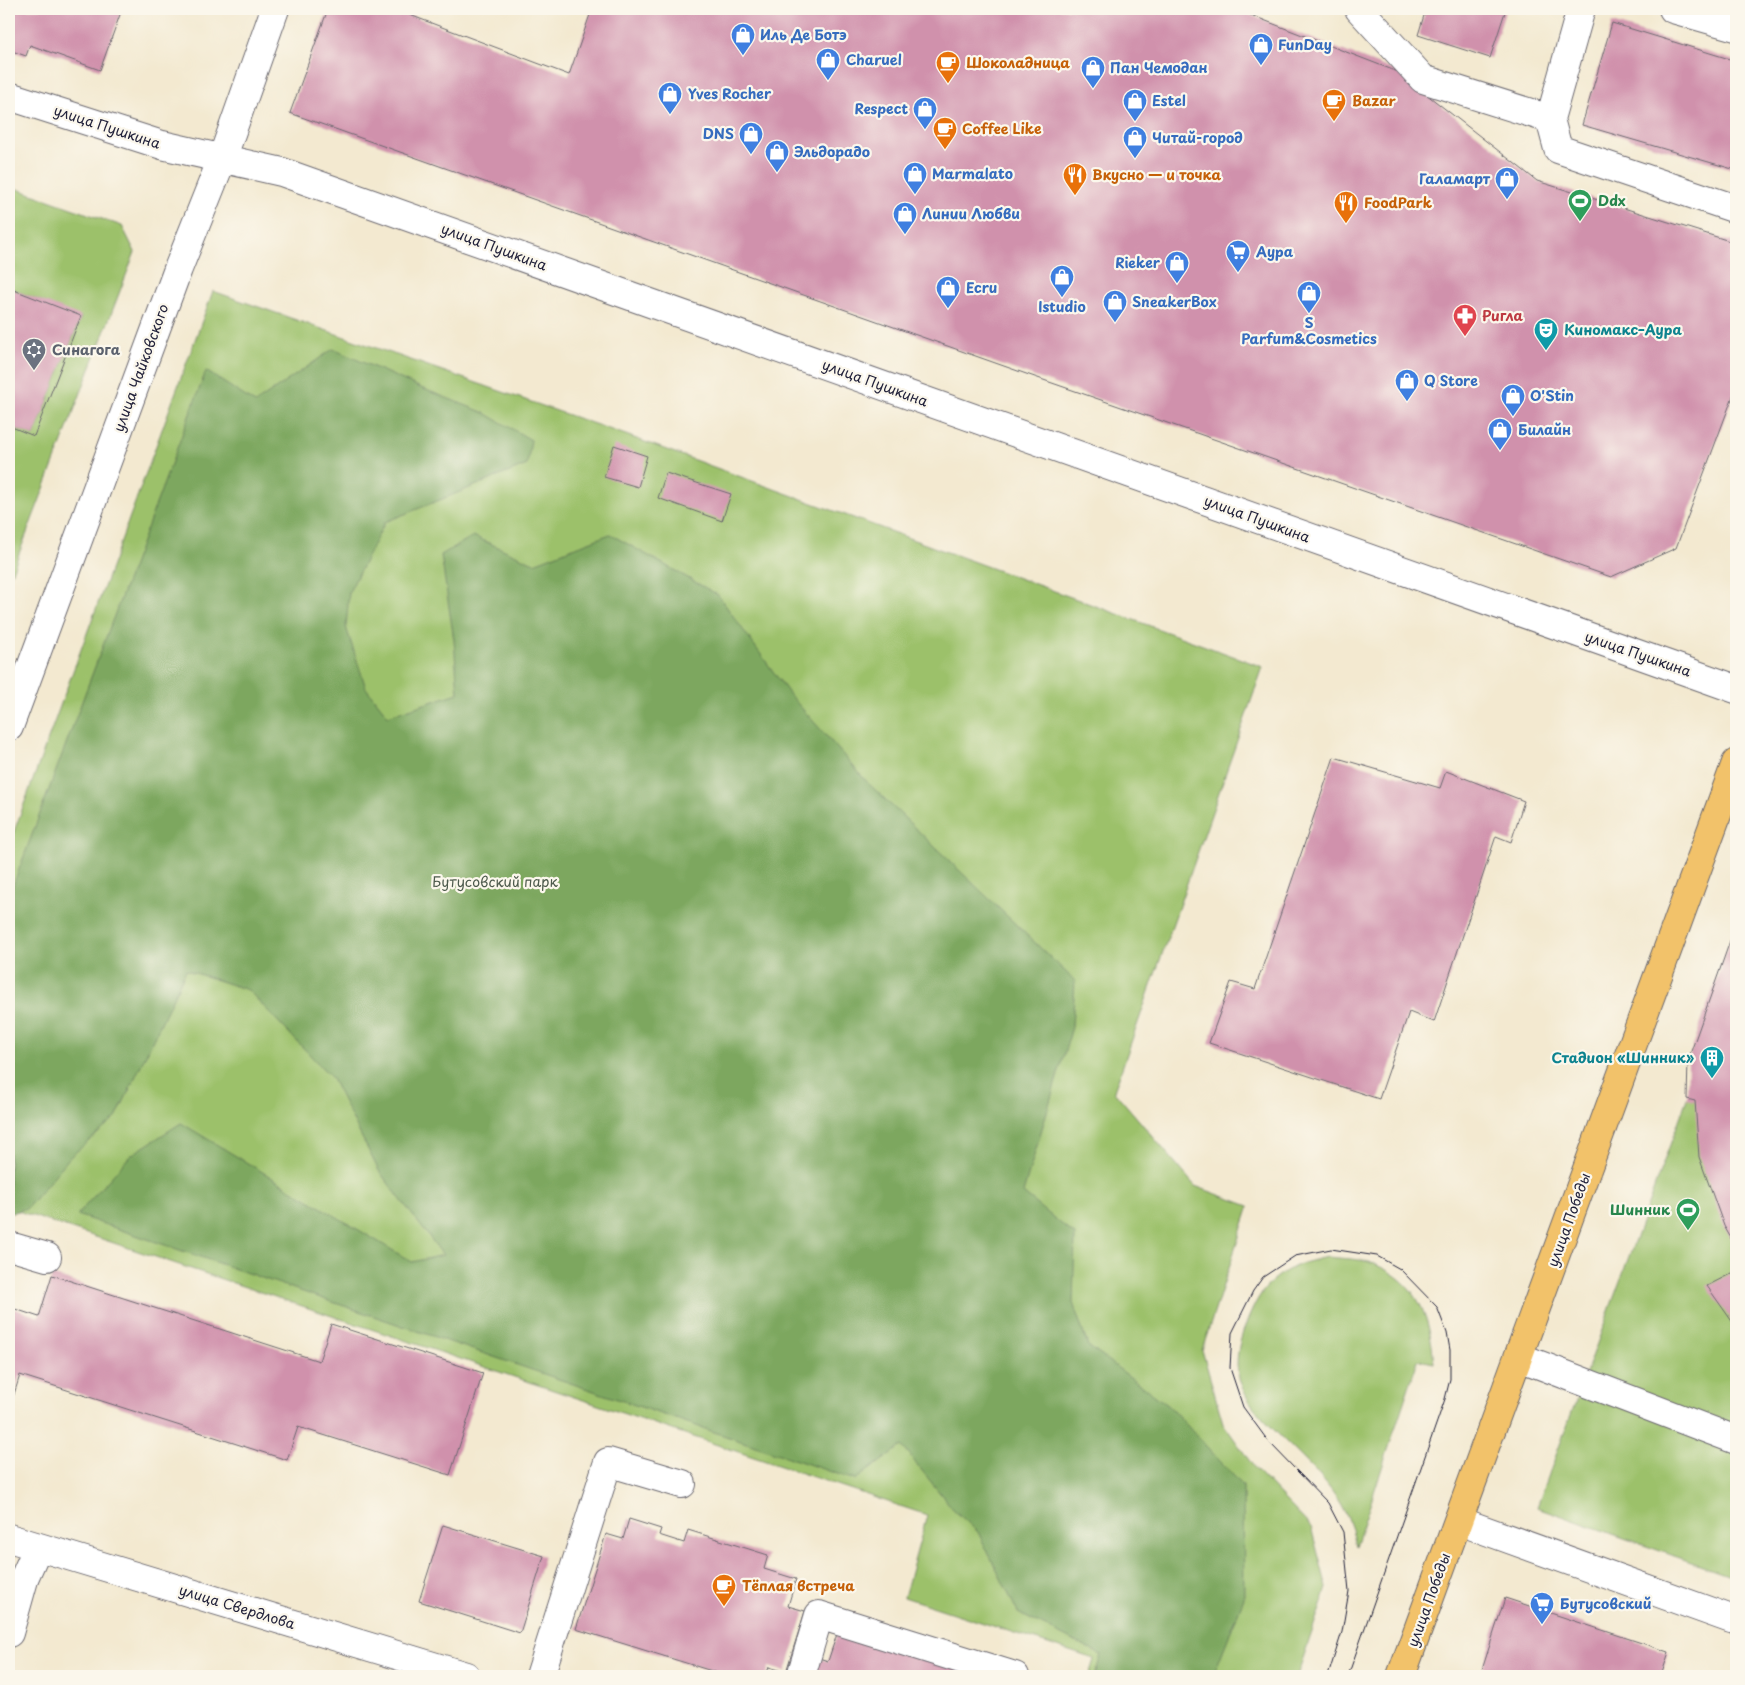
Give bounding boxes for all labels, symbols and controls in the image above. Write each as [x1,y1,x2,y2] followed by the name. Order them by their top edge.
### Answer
[730,22,756,56] shop icon: Иль Де Ботэ
[760,24,847,45] place label: Иль Де Ботэ
[1248,32,1274,66] shop icon: FunDay
[1278,34,1332,55] place label: FunDay
[815,47,841,81] shop icon: Charuel
[846,49,902,70] place label: Charuel
[935,50,961,84] cafe icon: Шоколадница
[966,52,1070,73] place label: Шоколадница
[1080,55,1106,89] shop icon: Пан Чемодан
[1110,57,1208,78] place label: Пан Чемодан
[657,81,683,115] shop icon: Yves Rocher
[688,83,772,104] place label: Yves Rocher
[1122,88,1148,122] shop icon: Estel
[1321,88,1347,122] cafe icon: Bazar
[1152,90,1186,111] place label: Estel
[1352,90,1397,111] place label: Bazar
[912,96,938,130] shop icon: Respect
[854,98,908,119] place label: Respect
[51,99,163,154] street label: улица Пушкина
[932,116,958,150] cafe icon: Coffee Like
[962,118,1042,139] place label: Coffee Like
[738,121,764,155] shop icon: DNS
[703,123,734,144] place label: DNS
[1122,125,1148,159] shop icon: Читай-город
[1152,127,1243,148] place label: Читай-город
[764,139,790,173] shop icon: Эльдорадо
[794,141,870,162] place label: Эльдорадо
[902,161,928,195] shop icon: Marmalato
[1062,162,1088,196] restaurant icon: Вкусно — и точка
[932,163,1013,184] place label: Marmalato
[1092,164,1221,185] place label: Вкусно — и точка
[1494,166,1520,200] shop icon: Галамарт
[1419,168,1491,189] place label: Галамарт
[1567,188,1593,222] sports icon: Ddx
[1333,190,1359,224] restaurant icon: FoodPark
[1598,190,1626,211] place label: Ddx
[1364,192,1433,213] place label: FoodPark
[892,201,918,235] shop icon: Линии Любви
[922,203,1020,224] place label: Линии Любви
[438,218,550,275] street label: улица Пушкина
[1225,239,1251,273] supermarket icon: Аура
[1255,241,1294,262] place label: Аура
[1164,250,1190,284] shop icon: Rieker
[1115,252,1161,273] place label: Rieker
[1049,264,1075,298] shop icon: Istudio
[935,275,961,309] shop icon: Ecru
[966,277,997,298] place label: Ecru
[1296,280,1322,314] shop icon: S Parfum&Cosmetics
[1102,289,1128,323] shop icon: SneakerBox
[1132,291,1217,312] place label: SneakerBox
[1038,296,1086,317] place label: Istudio
[108,301,173,435] street label: улица Чайковского
[1452,303,1478,337] pharmacy icon: Ригла
[1482,305,1523,326] place label: Ригла
[1241,312,1377,349] place label: S Parfum&Cosmetics
[1533,317,1559,351] theatre icon: Киномакс–Аура
[1564,319,1682,340] place label: Киномакс–Аура
[21,337,47,371] synagogue icon: Синагога
[52,339,121,360] place label: Синагога
[819,354,931,411] street label: улица Пушкина
[1394,368,1420,402] shop icon: Q Store
[1424,370,1478,391] place label: Q Store
[1500,383,1526,417] shop icon: O'Stin
[1530,385,1574,406] place label: O'Stin
[1487,417,1513,451] shop icon: Билайн
[1518,419,1571,440] place label: Билайн
[1201,490,1313,547] street label: улица Пушкина
[1582,626,1694,682] street label: улица Пушкина
[432,871,558,892] park label: Бутусовский парк
[1699,1045,1725,1079] building icon: Стадион «Шинник»
[1552,1047,1695,1068] place label: Стадион «Шинник»
[1542,1170,1595,1270] street label: улица Победы
[1675,1197,1701,1231] sports icon: Шинник
[1610,1199,1670,1220] place label: Шинник
[1402,1550,1455,1650] street label: улица Победы
[711,1573,737,1607] cafe icon: Тёплая встреча
[742,1575,855,1596] place label: Тёплая встреча
[177,1579,298,1634] street label: улица Свердлова
[1529,1591,1555,1625] supermarket icon: Бутусовский
[1560,1593,1651,1614] place label: Бутусовский

